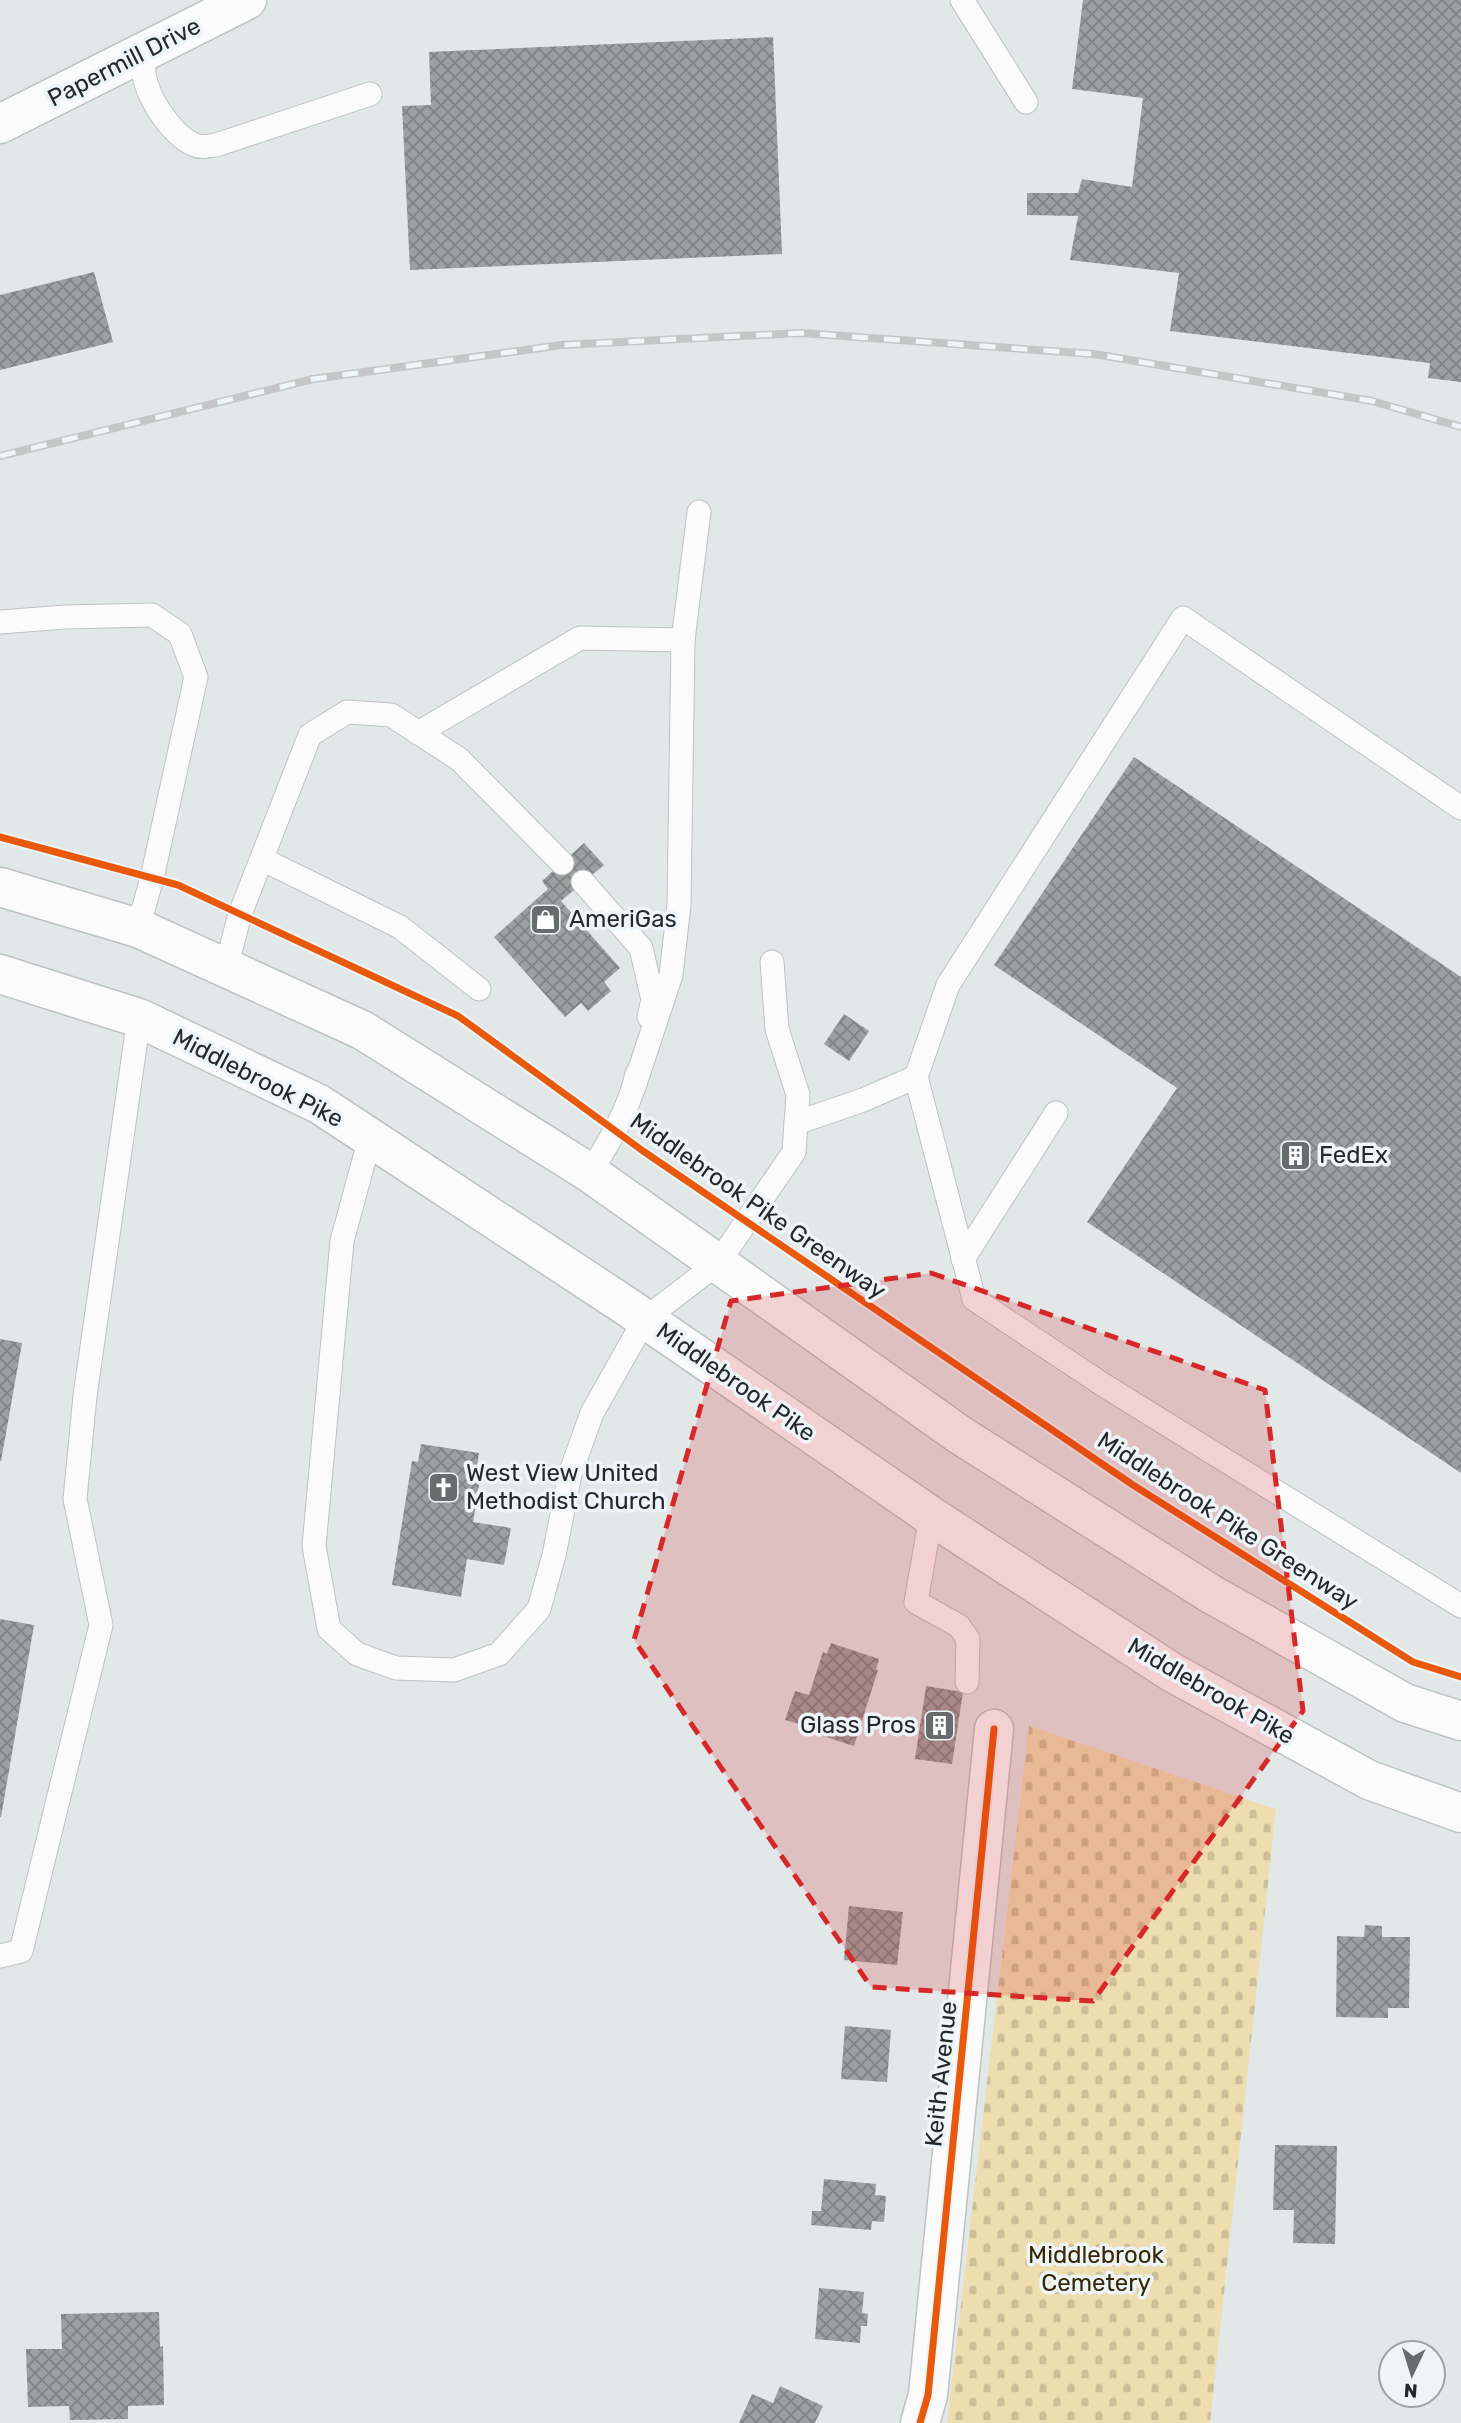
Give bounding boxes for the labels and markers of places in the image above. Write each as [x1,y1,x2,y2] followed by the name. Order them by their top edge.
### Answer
[529,902,563,936] shop icon: AmeriGas
[569,905,677,933] place label: AmeriGas
[1279,1138,1313,1172] building icon: FedEx
[1319,1141,1388,1169] place label: FedEx
[466,1459,666,1515] place label: West View United Methodist Church
[426,1470,460,1504] church icon: West View United Methodist Church
[922,1708,956,1742] building icon: Glass Pros
[800,1711,916,1739] place label: Glass Pros

